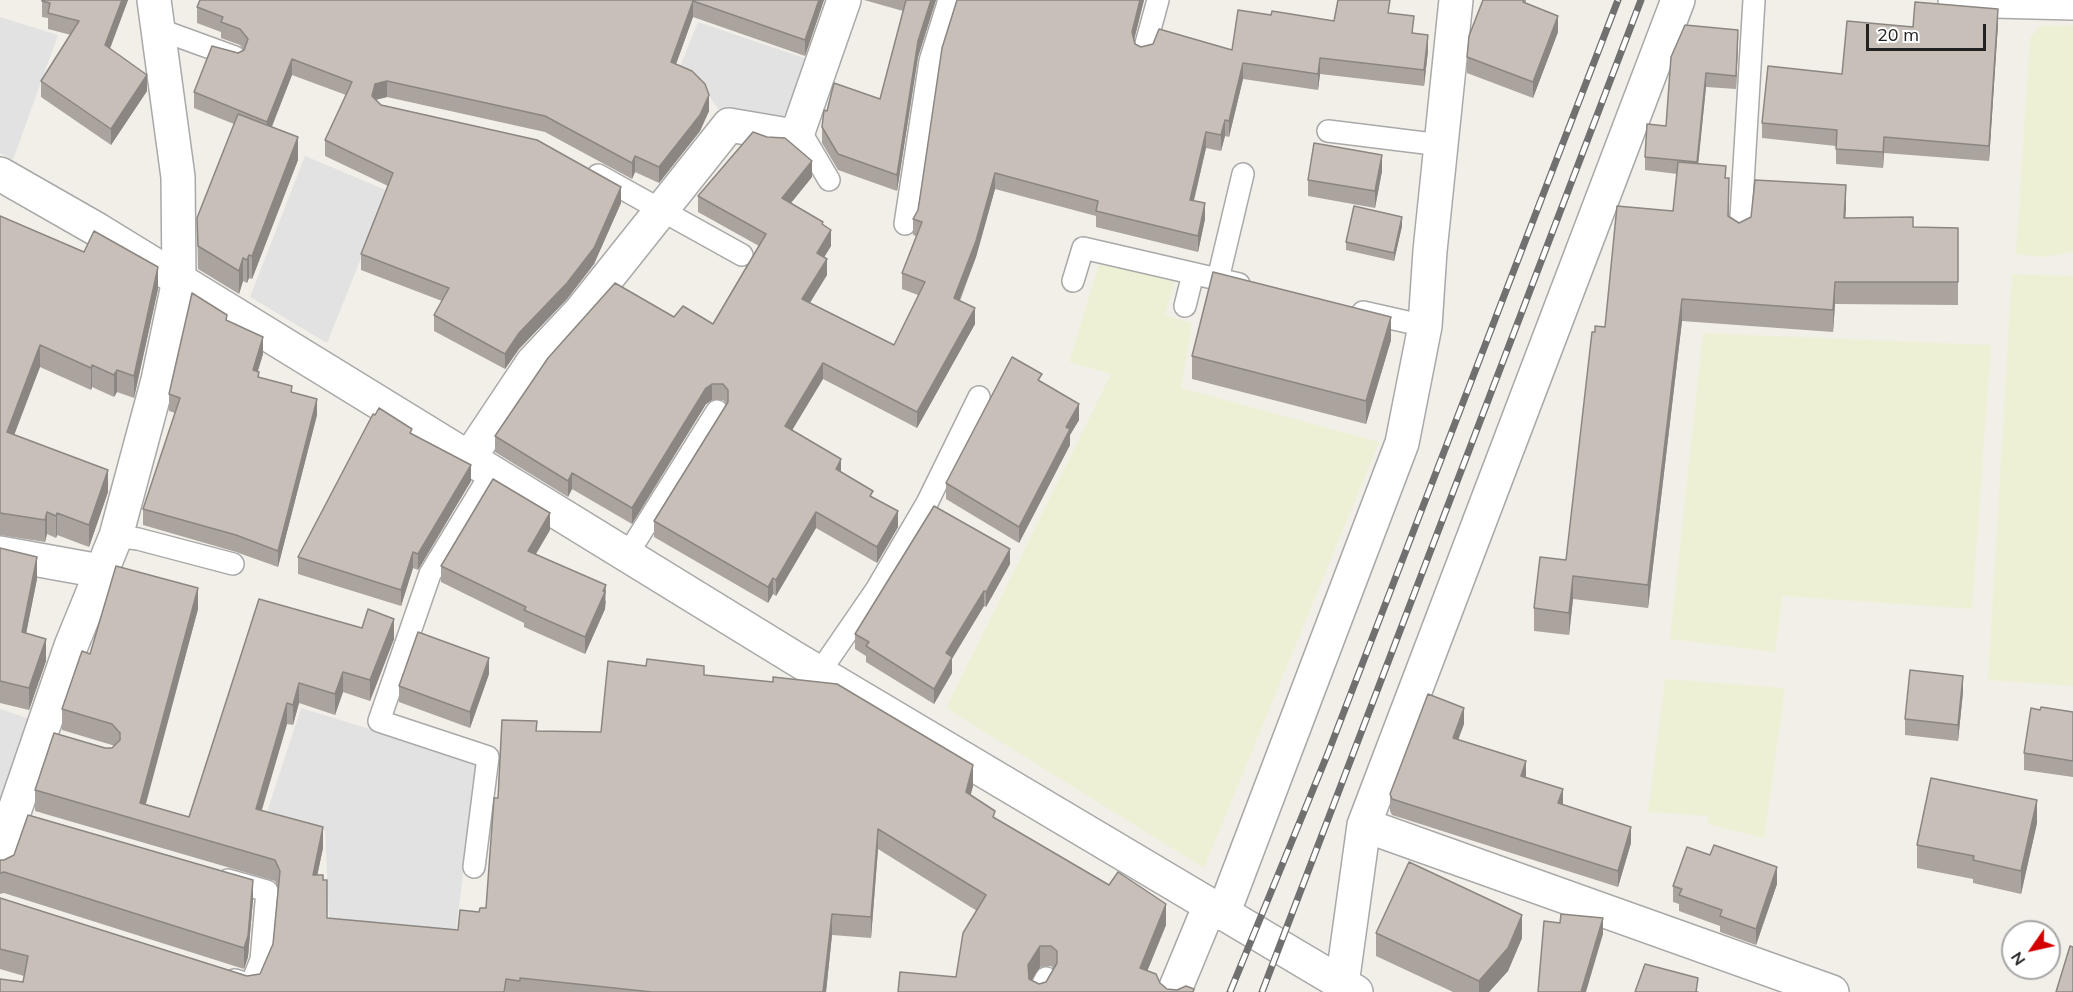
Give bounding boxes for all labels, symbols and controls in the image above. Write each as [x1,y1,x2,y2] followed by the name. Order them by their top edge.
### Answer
[1869,12,1989,50] scale bar
[1877,23,1919,46] text: 20 m
[2001,920,2061,980] north arrow
[2006,948,2029,970] text: N

